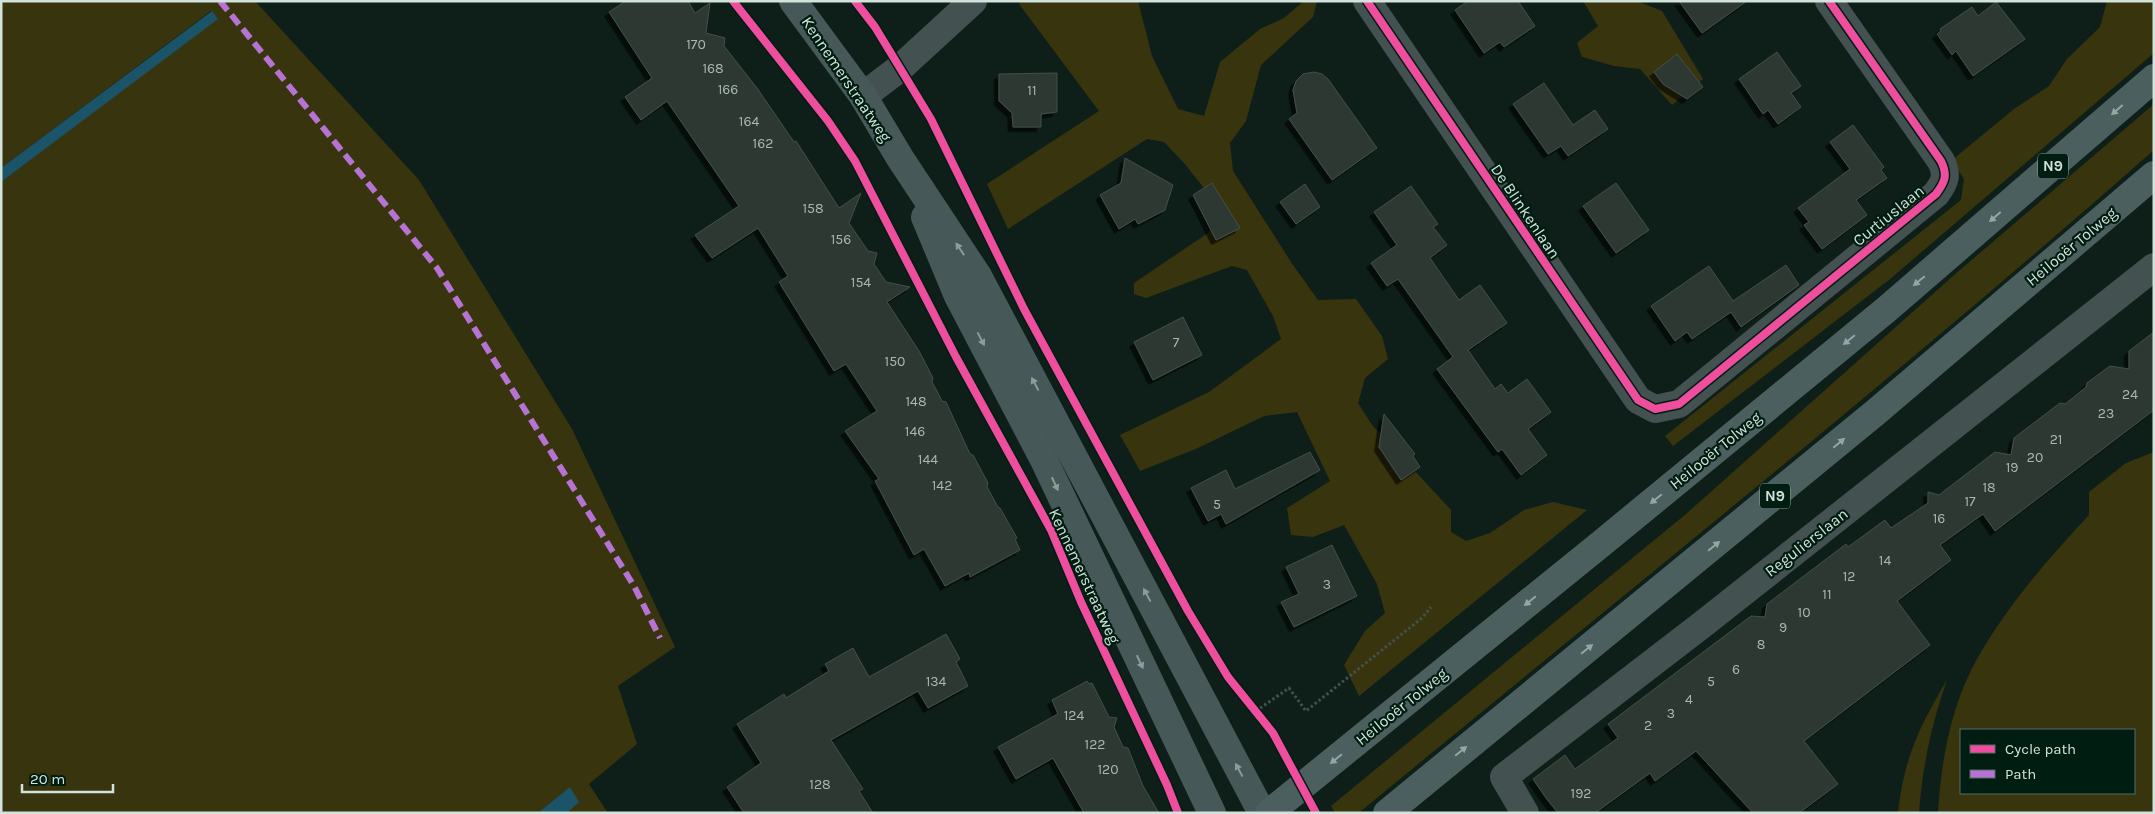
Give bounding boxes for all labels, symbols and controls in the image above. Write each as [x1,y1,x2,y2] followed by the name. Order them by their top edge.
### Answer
[798,13,896,146] street label: Kennemerstraatweg
[686,36,706,53] house number: 170
[702,60,724,77] house number: 168
[718,81,738,98] house number: 166
[1027,82,1037,99] house number: 11
[2112,104,2124,116] one-way arrow
[739,113,759,130] house number: 164
[753,135,773,152] house number: 162
[2038,154,2068,178] road number: N9
[1487,160,1564,262] street label: De Blinkenlaan
[1849,181,1928,250] street label: Curtiuslaan
[802,200,824,217] house number: 158
[2022,203,2120,290] street label: Heilooër Tolweg
[1988,211,2001,222] one-way arrow
[831,231,851,248] house number: 156
[955,242,965,255] one-way arrow
[851,274,871,291] house number: 154
[1914,275,1926,287] one-way arrow
[977,332,985,347] one-way arrow
[1173,334,1180,351] house number: 7
[1843,334,1856,345] one-way arrow
[885,353,905,370] house number: 150
[1031,376,1039,391] one-way arrow
[2122,386,2138,403] house number: 24
[905,393,927,410] house number: 148
[2098,405,2114,422] house number: 23
[1666,408,1765,493] street label: Heilooër Tolweg
[905,423,925,440] house number: 146
[2050,431,2062,448] house number: 21
[1832,437,1845,448] one-way arrow
[2027,449,2043,466] house number: 20
[918,451,938,468] house number: 144
[2006,459,2018,476] house number: 19
[932,477,952,494] house number: 142
[1051,477,1059,491] one-way arrow
[1982,479,1996,496] house number: 18
[1760,484,1790,508] road number: N9
[1650,493,1663,504] one-way arrow
[1964,493,1976,510] house number: 17
[1213,496,1221,513] house number: 5
[1761,504,1852,581] street label: Regulierslaan
[1045,506,1124,647] street label: Kennemerstraatweg
[1933,510,1945,527] house number: 16
[1707,541,1720,552] one-way arrow
[1879,552,1891,569] house number: 14
[1843,568,1855,585] house number: 12
[1323,576,1331,593] house number: 3
[1822,586,1832,603] house number: 11
[1143,588,1151,602] one-way arrow
[1524,596,1537,607] one-way arrow
[1798,604,1810,621] house number: 10
[1779,619,1787,636] house number: 9
[1757,636,1765,653] house number: 8
[1581,643,1594,654] one-way arrow
[1136,655,1144,669] one-way arrow
[1732,661,1740,678] house number: 6
[1352,664,1451,749] street label: Heilooër Tolweg
[926,673,947,690] house number: 134
[1707,673,1715,690] house number: 5
[1685,691,1693,708] house number: 4
[1667,705,1675,722] house number: 3
[1064,707,1084,724] house number: 124
[1644,717,1652,734] house number: 2
[1960,729,2135,794] legend
[1085,736,1105,753] house number: 122
[2005,740,2076,758] text: Cycle path
[1454,746,1467,757] one-way arrow
[1330,753,1343,764] one-way arrow
[1097,761,1119,778] house number: 120
[22,762,114,794] scale bar
[1235,762,1243,777] one-way arrow
[2005,765,2036,783] text: Path
[30,770,65,788] text: 20 m
[809,776,831,793] house number: 128
[1571,785,1591,802] house number: 192

